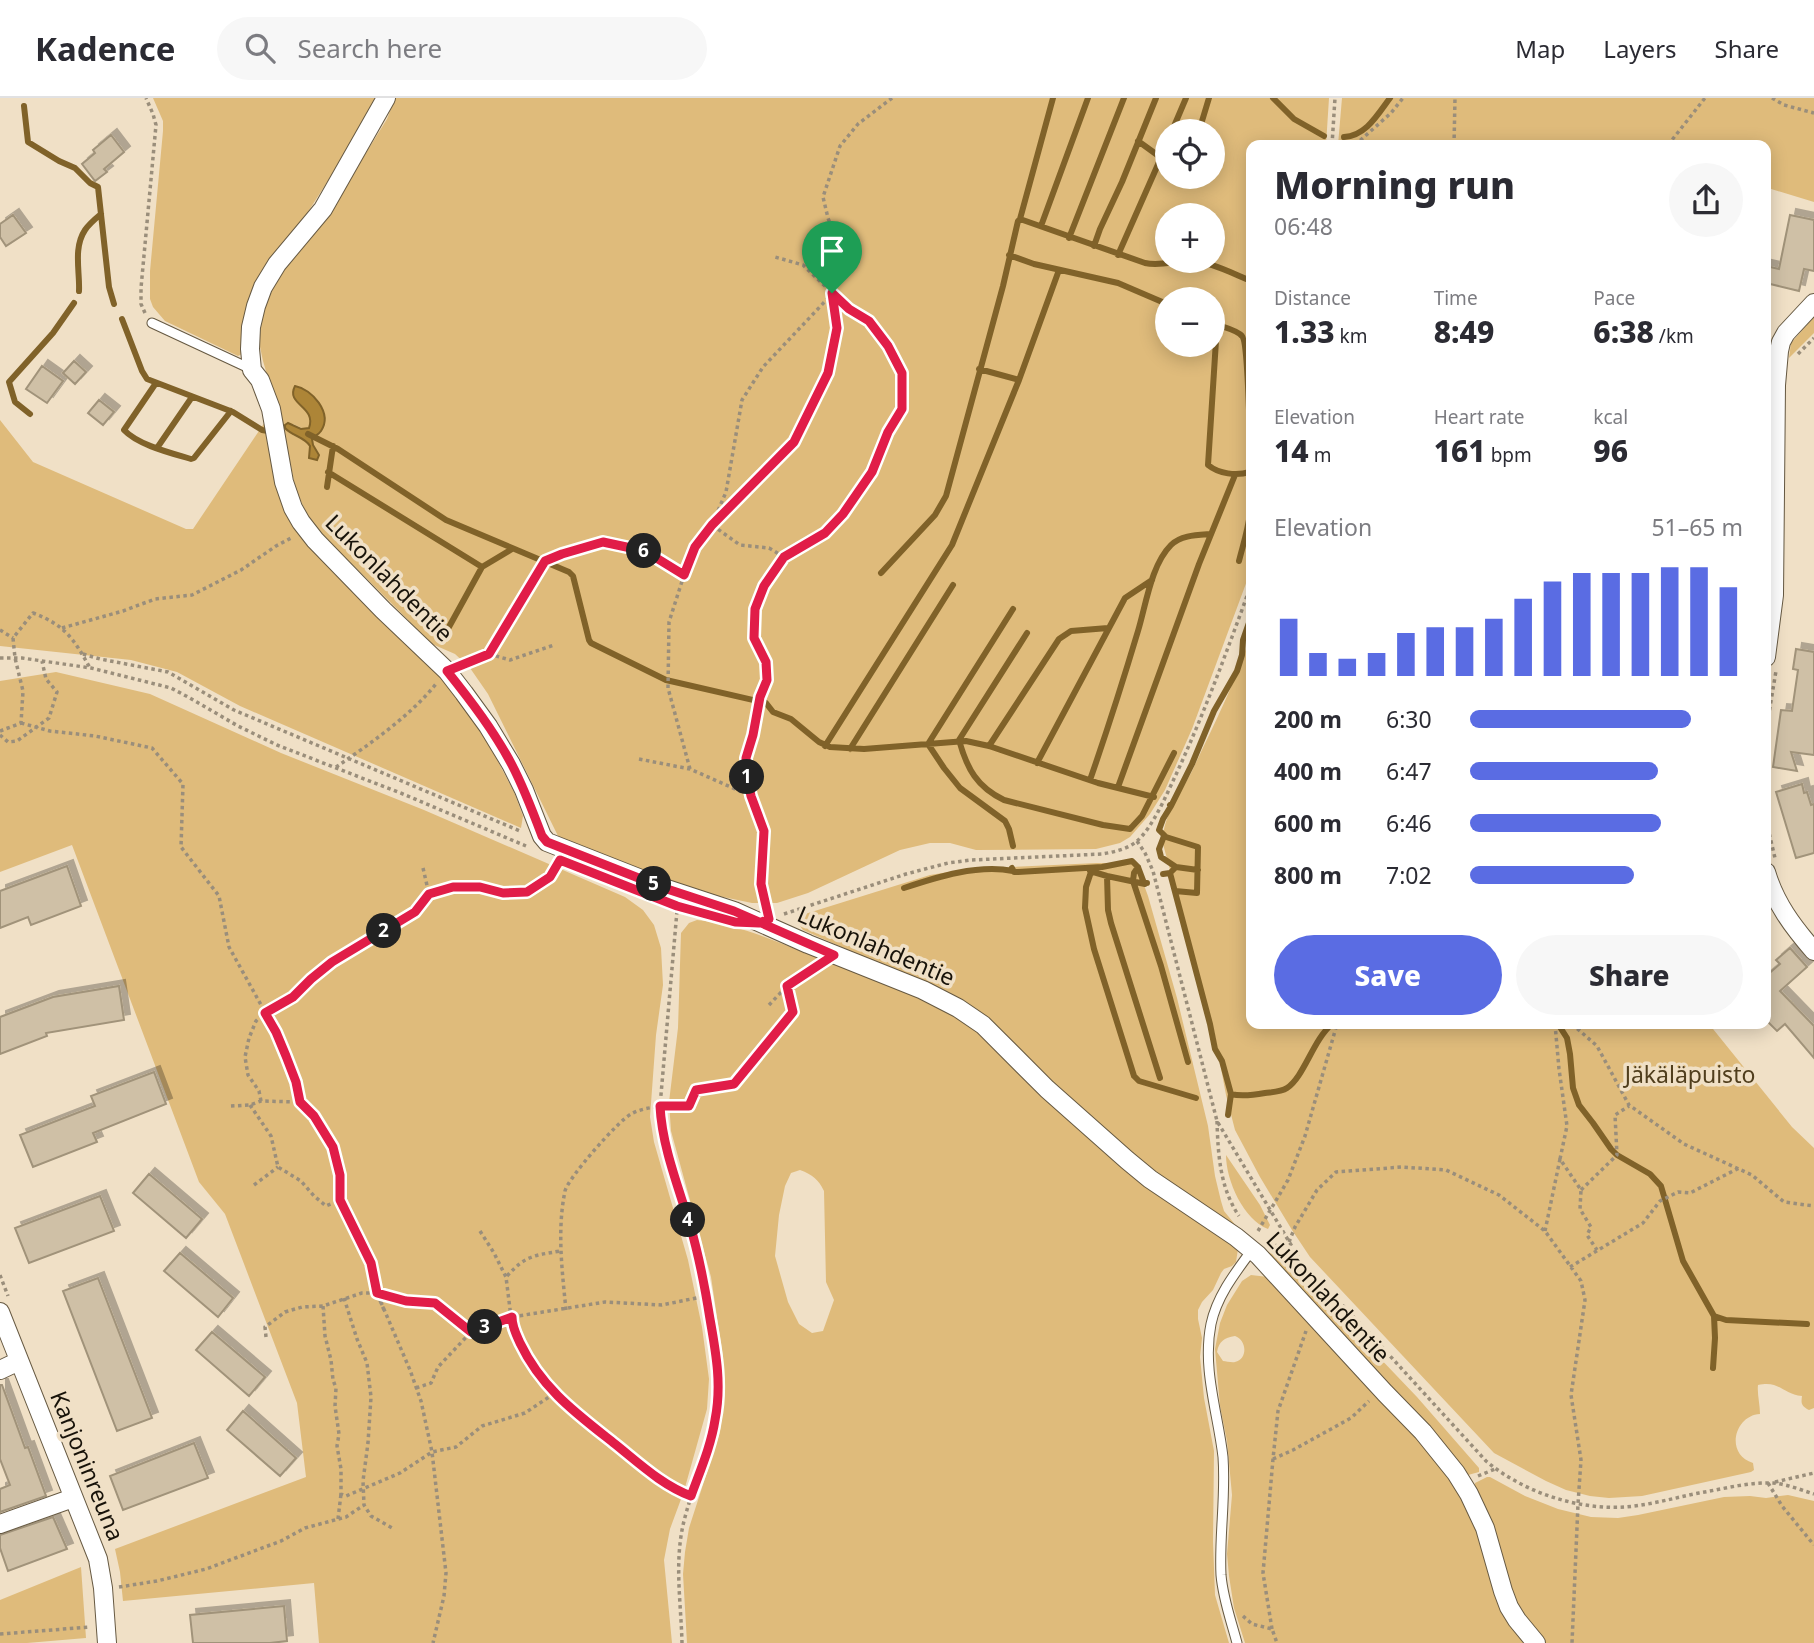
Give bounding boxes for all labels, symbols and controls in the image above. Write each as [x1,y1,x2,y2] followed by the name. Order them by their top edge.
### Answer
[217,17,707,80] search box
[35,26,175,71] text: Kadence
[241,29,279,67] icon: search
[297,30,442,66] text: Search here
[1515,32,1565,65] text: Map
[1603,32,1677,65] text: Layers
[1715,32,1779,65] text: Share
[1155,119,1225,357] map controls
[1155,119,1225,189] button: locate
[1274,158,1515,210] text: Morning run
[1669,163,1743,237] button: share
[1155,203,1225,273] button: +
[1274,210,1333,242] text: 06:48
[802,221,862,293] pin
[813,232,851,270] icon: arrive
[1274,285,1351,311] text: Distance
[1434,285,1478,311] text: Time
[1593,285,1635,311] text: Pace
[1155,287,1225,357] button: −
[1274,311,1335,352] text: 1.33
[1434,311,1494,352] text: 8:49
[1593,311,1654,352] text: 6:38
[1335,323,1367,349] text: km
[1654,323,1694,349] text: /km
[1274,404,1355,430] text: Elevation
[1434,404,1524,430] text: Heart rate
[1593,404,1628,430] text: kcal
[1274,430,1309,471] text: 14
[1434,430,1486,471] text: 161
[1593,430,1628,471] text: 96
[1309,442,1331,468] text: m
[1486,442,1532,468] text: bpm
[319,506,461,648] street label: Lukonlahdentie
[1274,511,1372,543] text: Elevation
[1651,511,1743,543] text: 51–65 m
[626,533,662,568] pin: 6
[638,537,649,563] text: 6
[1274,703,1342,735] text: 200 m
[1386,703,1432,735] text: 6:30
[1274,755,1342,787] text: 400 m
[1386,755,1432,787] text: 6:47
[730,760,764,794] pin: 1
[741,763,752,789] text: 1
[1274,807,1342,839] text: 600 m
[1386,807,1432,839] text: 6:46
[1274,859,1342,891] text: 800 m
[1386,859,1432,891] text: 7:02
[636,866,672,902] pin: 5
[648,870,659,896] text: 5
[793,897,960,993] street label: Lukonlahdentie
[366,914,402,948] pin: 2
[378,917,389,943] text: 2
[1274,935,1502,1015] button: Save
[1516,935,1743,1015] button: Share
[1623,1058,1755,1090] park label: Jäkäläpuisto
[670,1202,706,1238] pin: 4
[682,1206,693,1232] text: 4
[1260,1224,1398,1369] street label: Lukonlahdentie
[468,1310,503,1344] pin: 3
[479,1313,490,1339] text: 3
[43,1386,133,1545] street label: Kanjoninreuna

